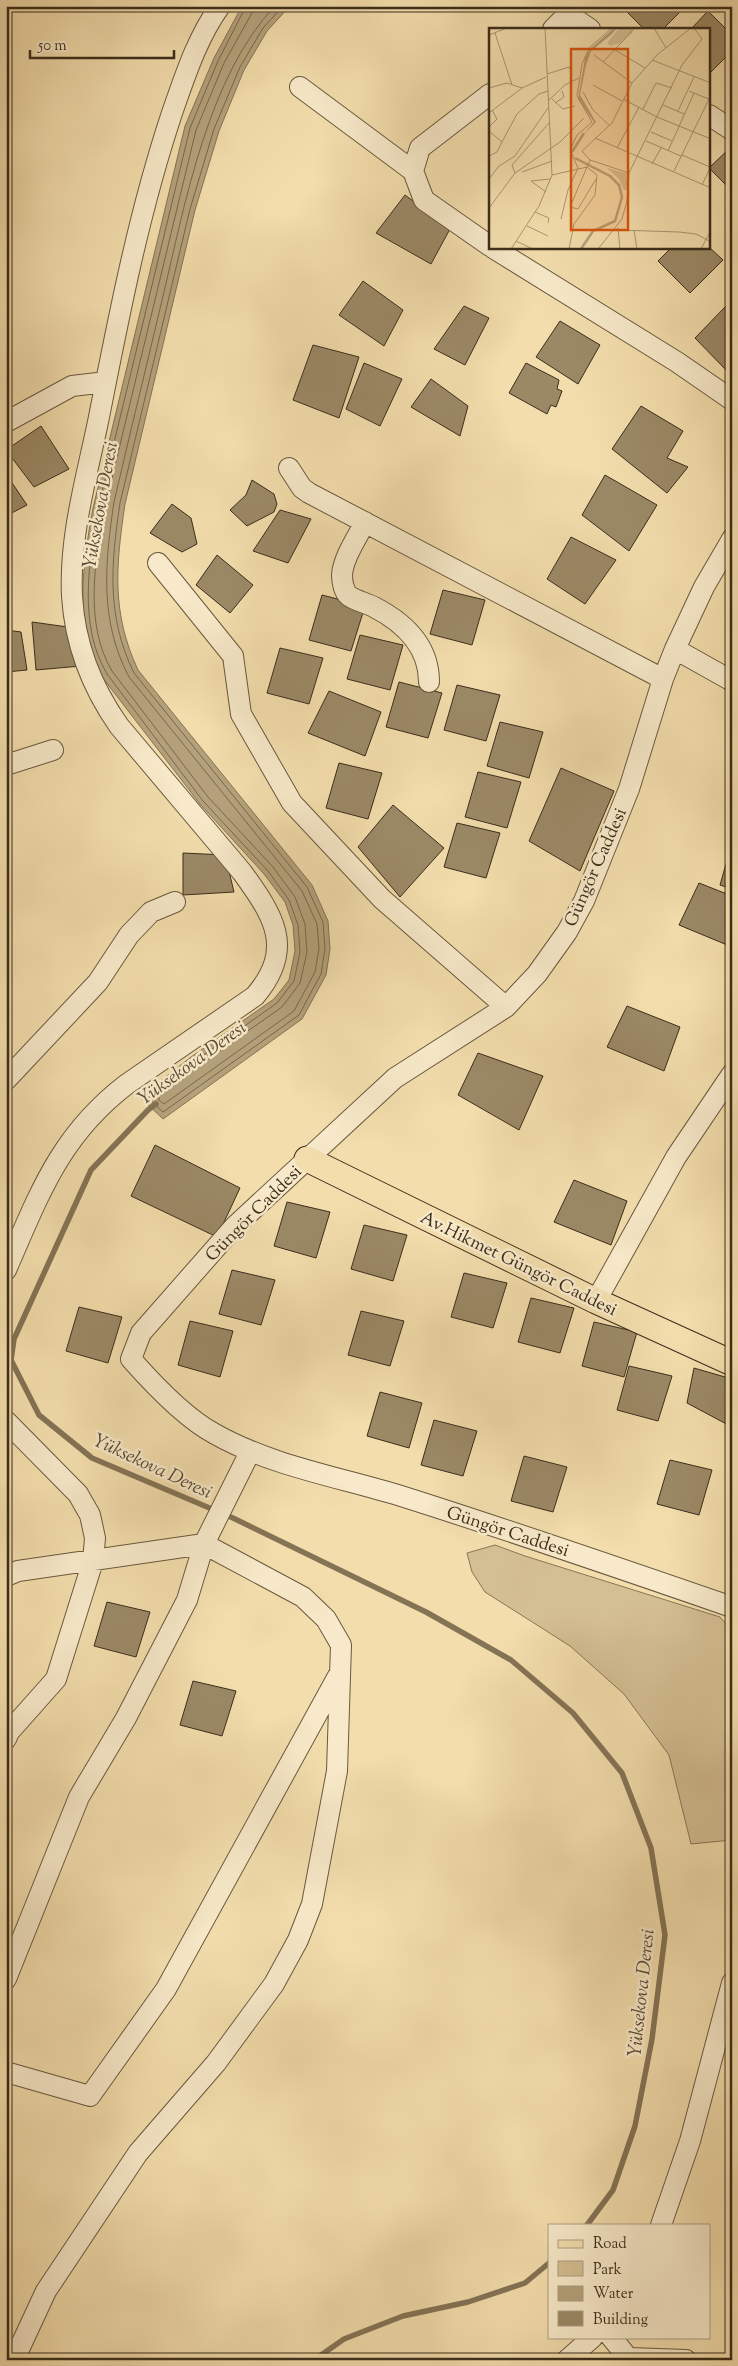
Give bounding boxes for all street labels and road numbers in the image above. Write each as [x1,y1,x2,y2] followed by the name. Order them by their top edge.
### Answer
[559,804,635,931] street label: Güngör Caddesi
[200,1160,309,1269] street label: Güngör Caddesi
[415,1206,621,1324] street label: Av.Hikmet Güngör Caddesi
[443,1501,572,1565] street label: Güngör Caddesi

